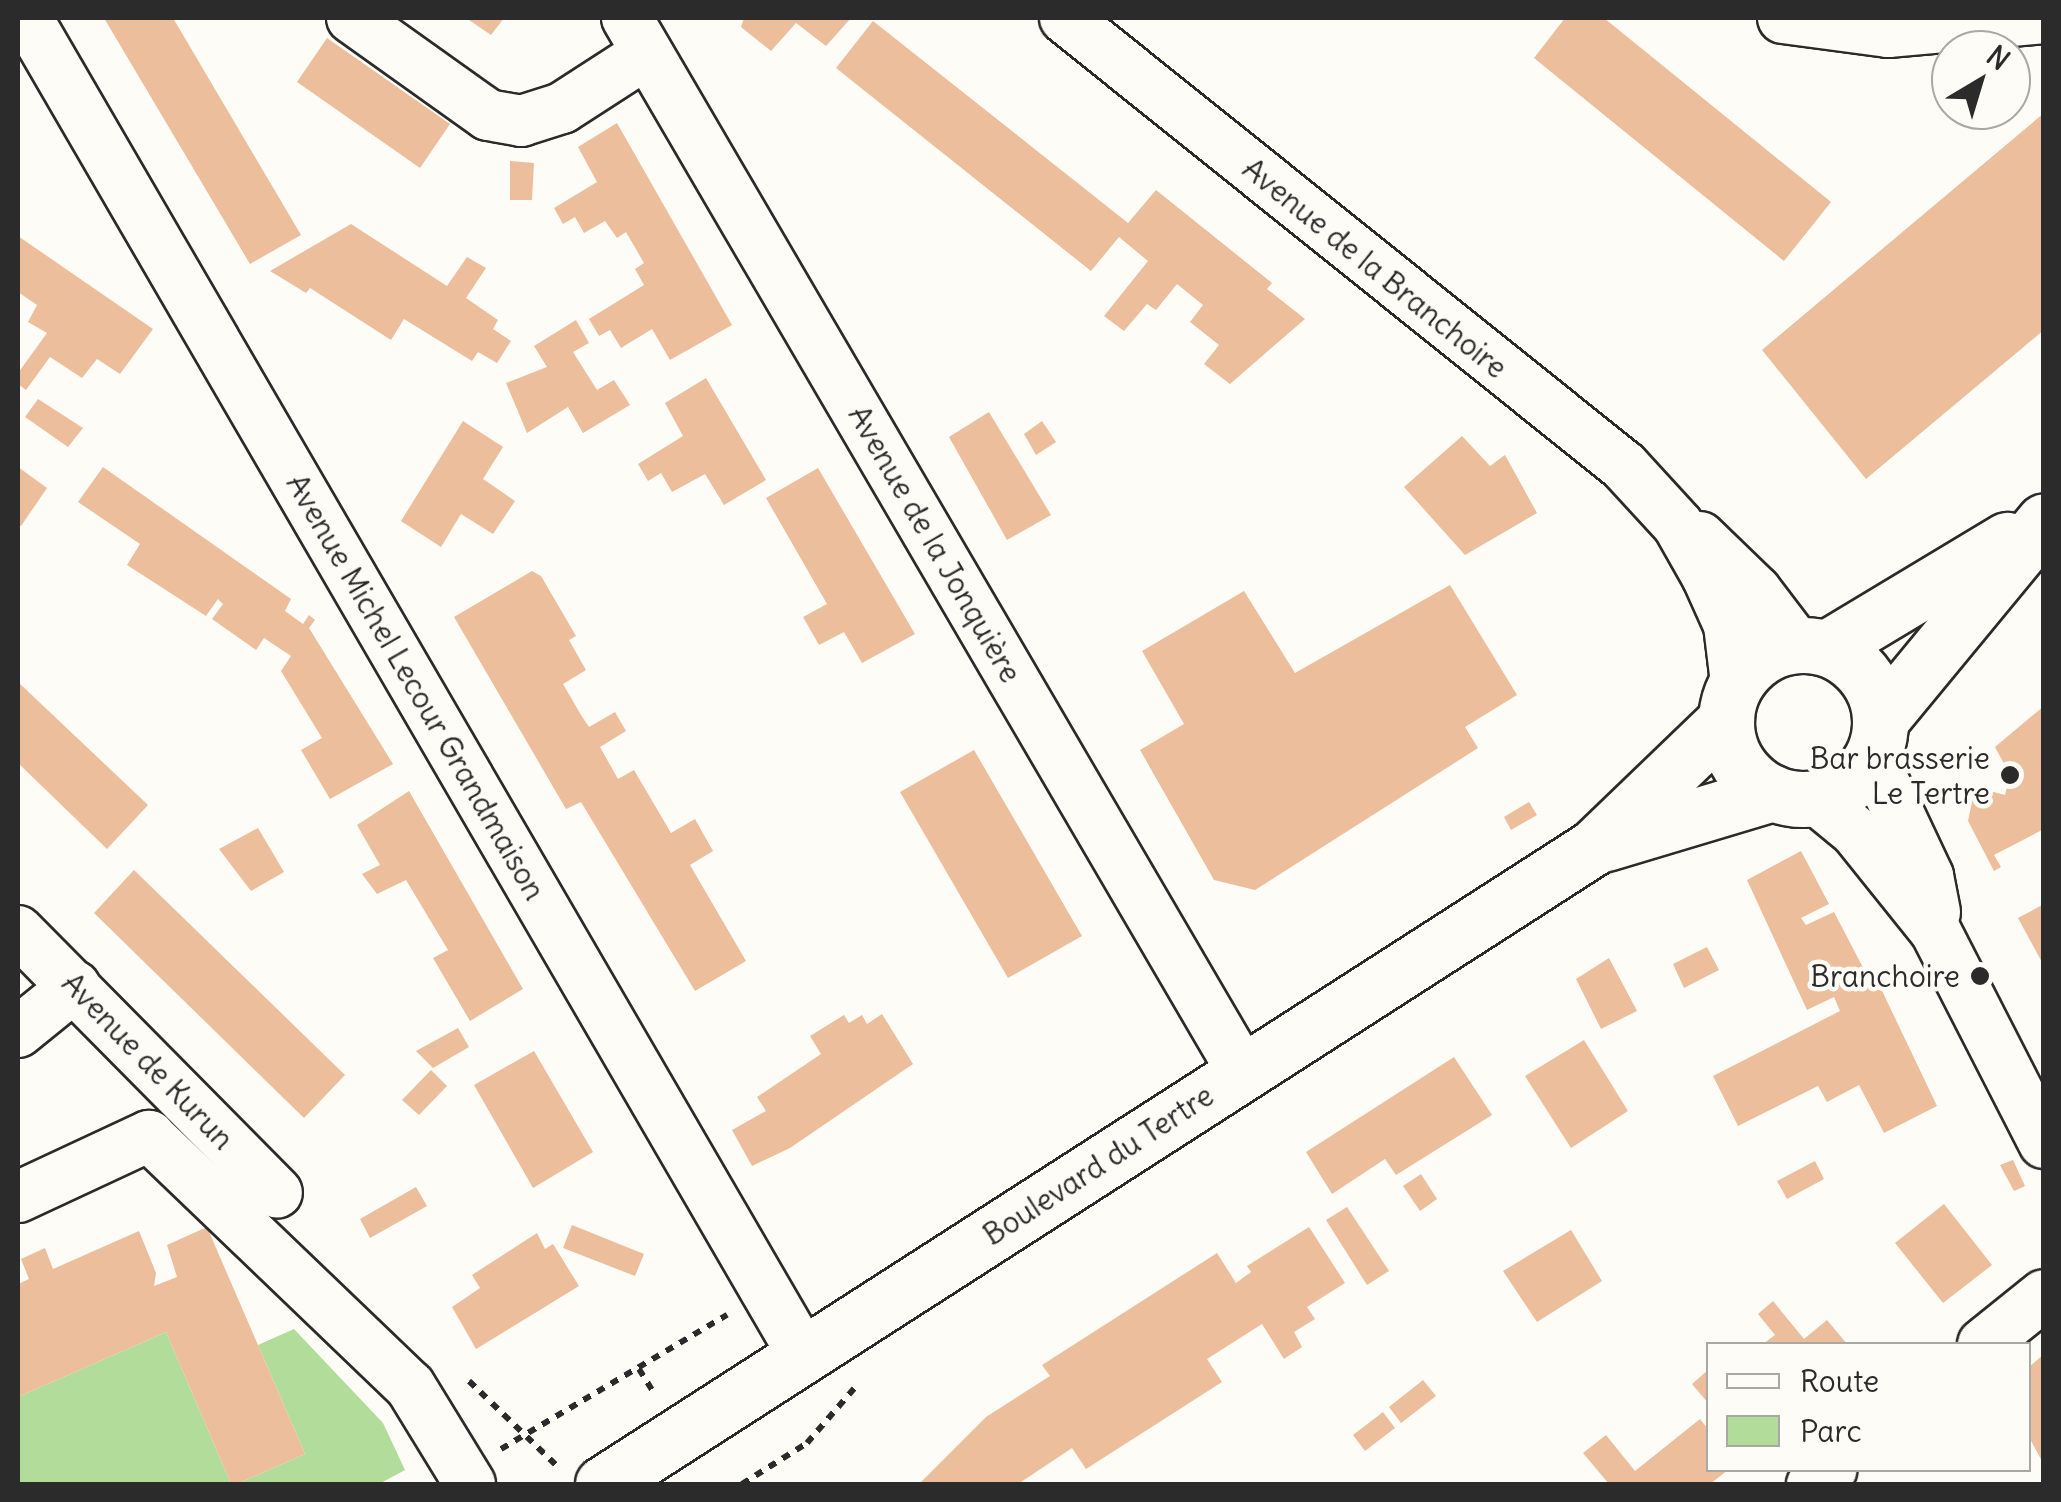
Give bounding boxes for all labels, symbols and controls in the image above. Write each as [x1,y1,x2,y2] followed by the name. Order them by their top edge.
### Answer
[1931,30,2031,130] north arrow
[1980,38,2017,78] text: N
[1236,150,1514,386] street label: Avenue de la Branchoire
[841,399,1029,689] street label: Avenue de la Jonquière
[279,468,553,906] street label: Avenue Michel Lecour Grandmaison
[1810,740,1990,810] place label: Bar brasserie Le Tertre
[1999,764,2021,786] marker: Bar brasserie Le Tertre
[1810,958,1960,994] place label: Branchoire
[55,965,241,1157] street label: Avenue de Kurun
[1969,965,1991,987] marker: Branchoire
[976,1077,1220,1253] street label: Boulevard du Tertre
[1706,1342,2031,1472] legend
[1800,1362,1879,1400] text: Route
[1800,1412,1862,1450] text: Parc

